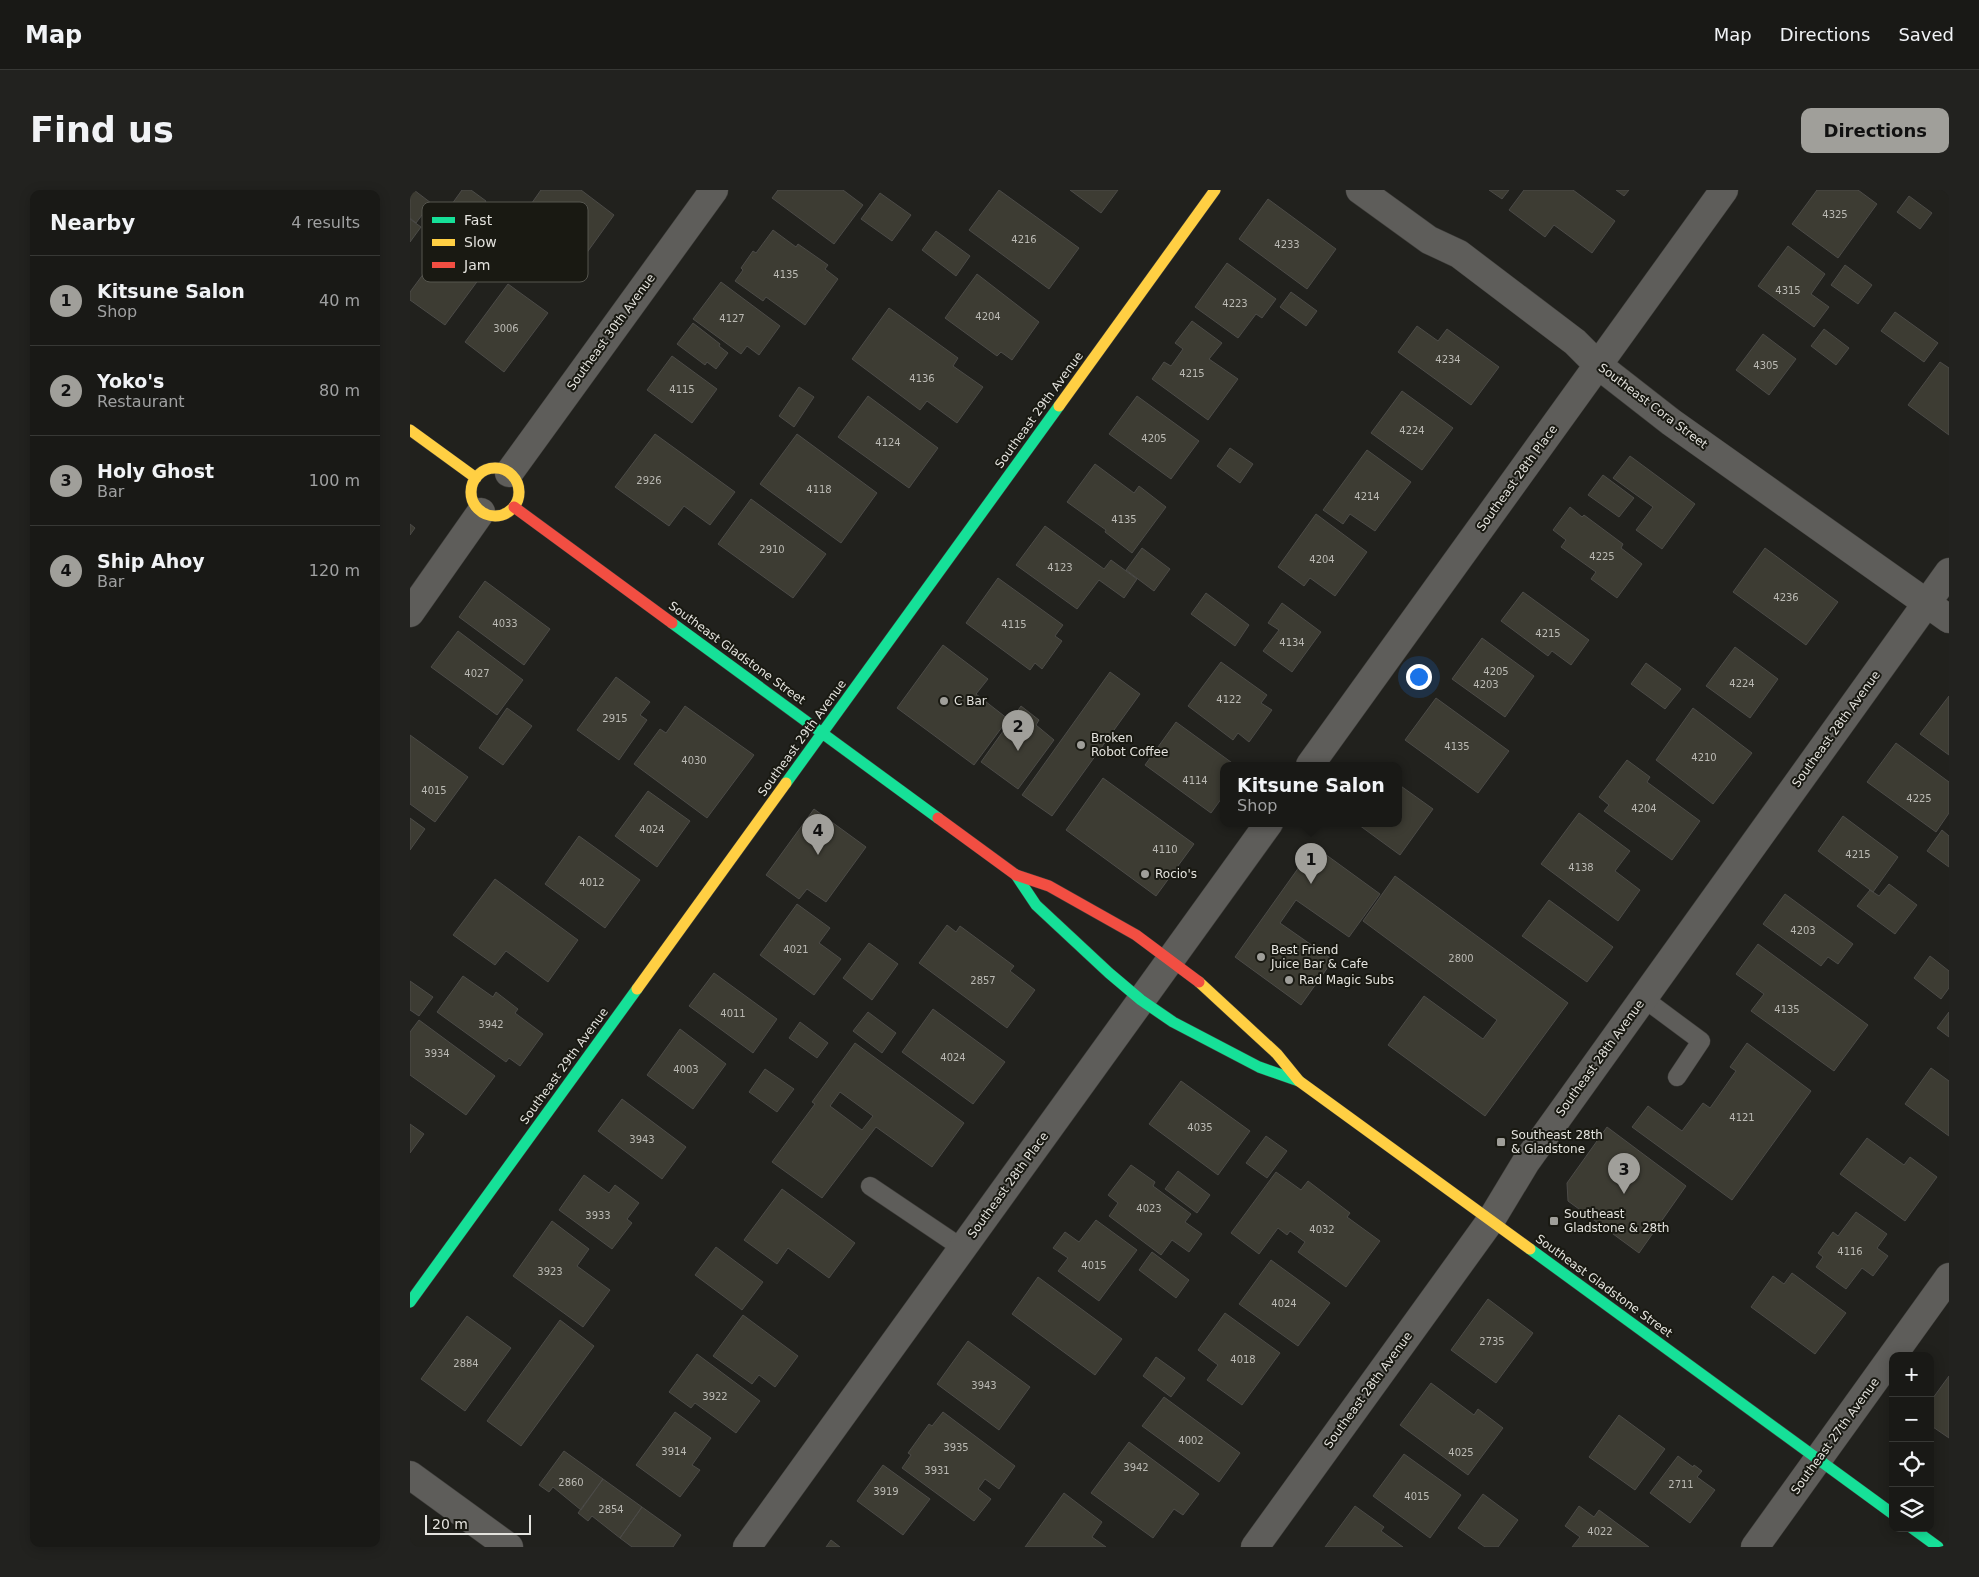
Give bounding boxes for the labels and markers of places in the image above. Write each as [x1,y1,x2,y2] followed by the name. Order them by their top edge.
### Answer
[954,694,987,708] place label: C Bar
[938,695,950,707] marker: C Bar
[1002,710,1034,751] pin: 2
[1091,731,1168,759] place label: Broken Robot Coffee
[1075,739,1087,751] marker: Broken Robot Coffee
[802,814,834,855] pin: 4
[1295,843,1327,884] pin: 1
[1155,867,1197,881] place label: Rocio's
[1139,868,1151,880] marker: Rocio's
[1270,943,1368,971] place label: Best Friend Juice Bar & Cafe
[1255,951,1267,963] marker: Best Friend Juice Bar & Cafe
[1299,973,1394,987] place label: Rad Magic Subs
[1283,974,1295,986] marker: Rad Magic Subs
[1511,1128,1603,1156] place label: Southeast 28th & Gladstone
[1495,1136,1507,1148] marker: Southeast 28th & Gladstone
[1608,1153,1640,1194] pin: 3
[1564,1207,1669,1235] place label: Southeast Gladstone & 28th
[1548,1215,1560,1227] marker: Southeast Gladstone & 28th

